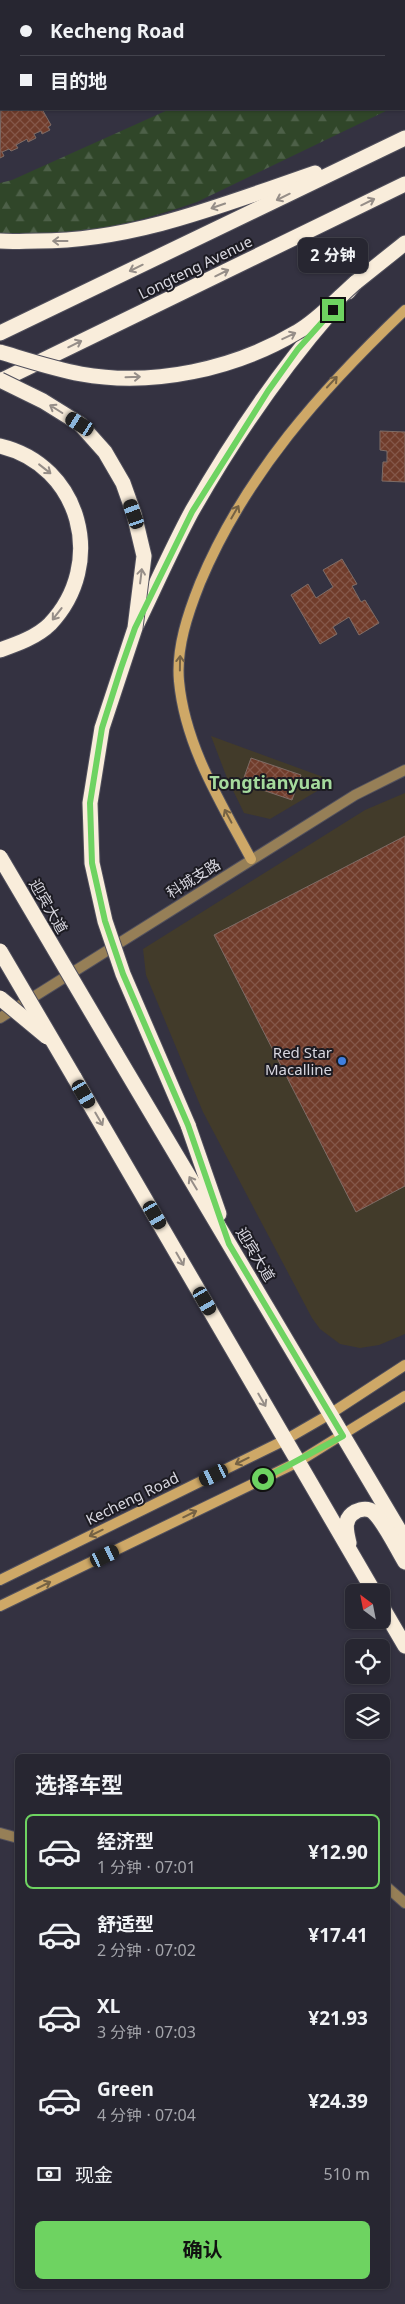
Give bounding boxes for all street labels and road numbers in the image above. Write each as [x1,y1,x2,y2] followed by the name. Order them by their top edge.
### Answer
[135,231,255,303] street label: Longteng Avenue
[162,854,224,902] street label: 科城支路
[25,875,73,937] street label: 迎宾大道
[232,1223,280,1285] street label: 迎宾大道
[82,1467,182,1529] street label: Kecheng Road

